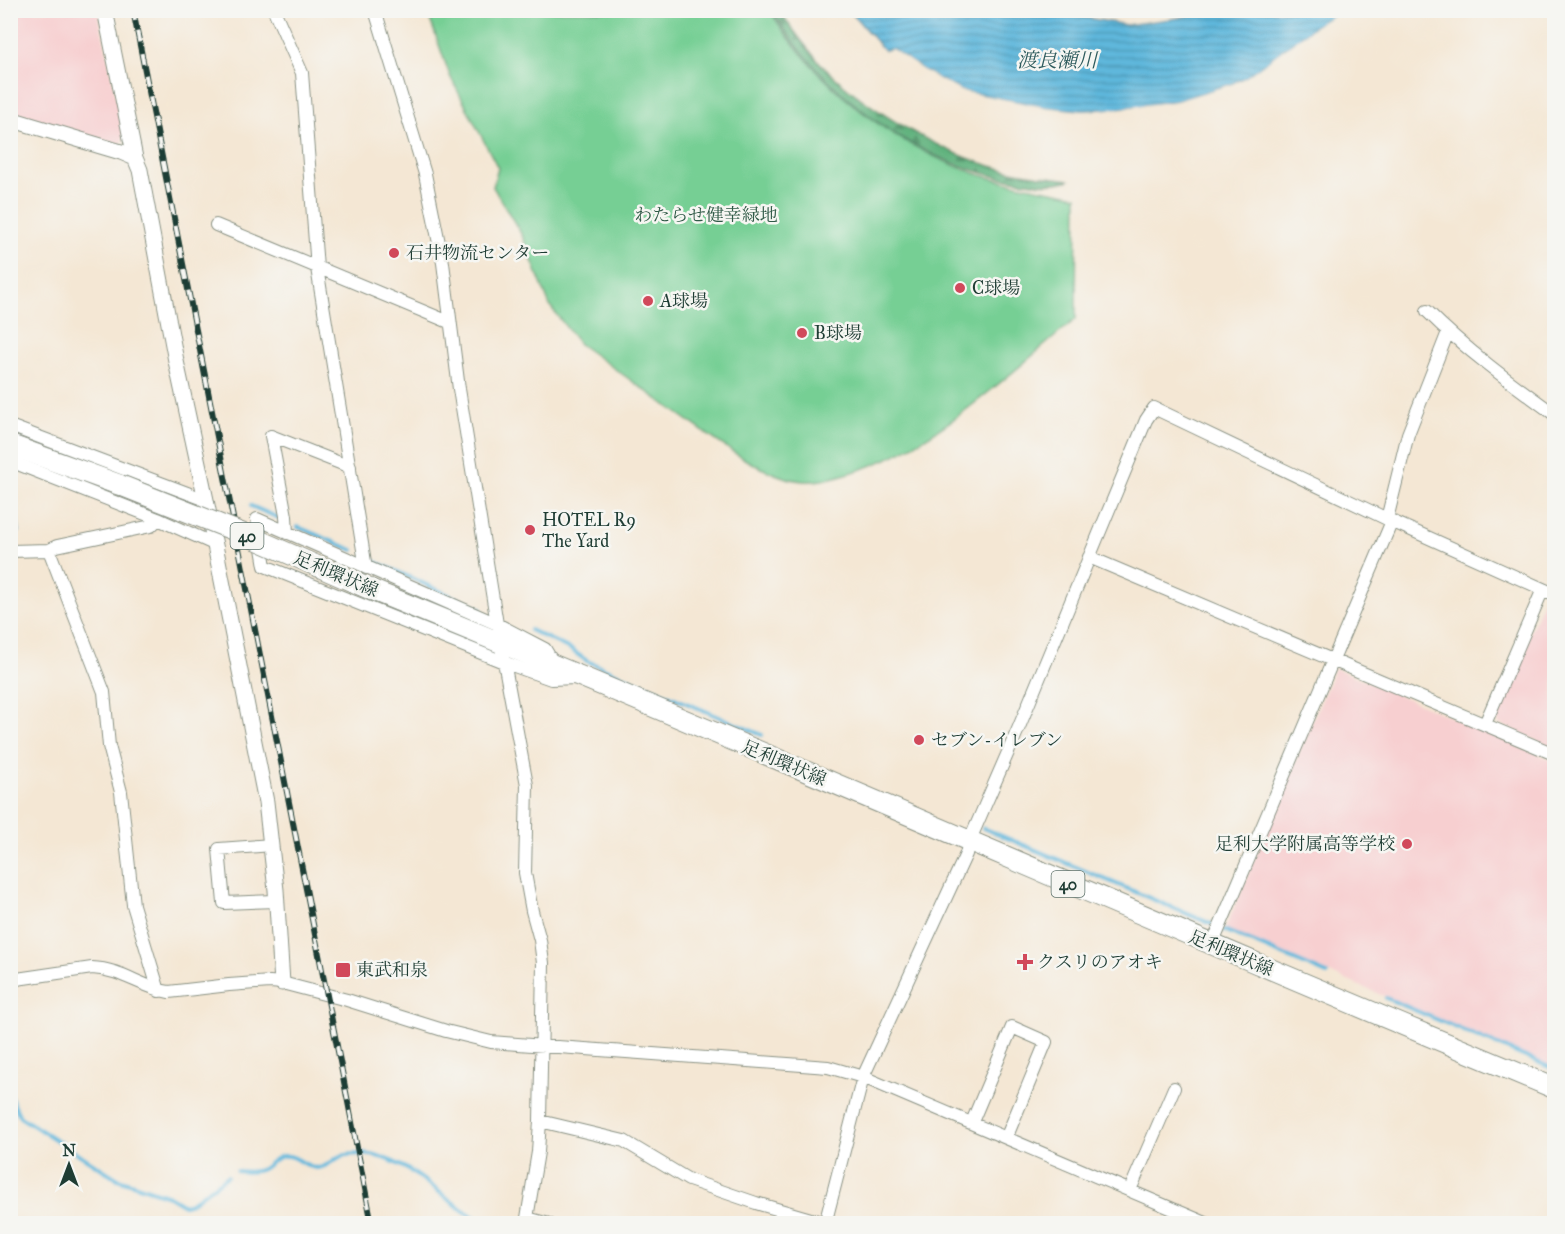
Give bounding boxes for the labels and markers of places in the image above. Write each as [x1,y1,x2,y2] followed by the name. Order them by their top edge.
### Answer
[406,242,549,264] place label: 石井物流センター
[387,246,401,260] marker: 石井物流センター
[972,277,1020,299] place label: C球場
[953,281,967,295] marker: C球場
[659,290,708,312] place label: A球場
[641,294,655,308] marker: A球場
[814,322,862,344] place label: B球場
[795,326,809,340] marker: B球場
[542,509,636,552] place label: HOTEL R9 The Yard
[523,523,537,537] marker: HOTEL R9 The Yard
[931,729,1063,751] place label: セブン-イレブン
[912,733,926,747] marker: セブン-イレブン
[1215,833,1395,855] place label: 足利大学附属高等学校
[1400,837,1414,851] marker: 足利大学附属高等学校
[1037,951,1163,973] place label: クスリのアオキ
[1018,955,1032,969] marker: クスリのアオキ
[356,959,428,981] place label: 東武和泉
[334,961,352,979] marker: 東武和泉

